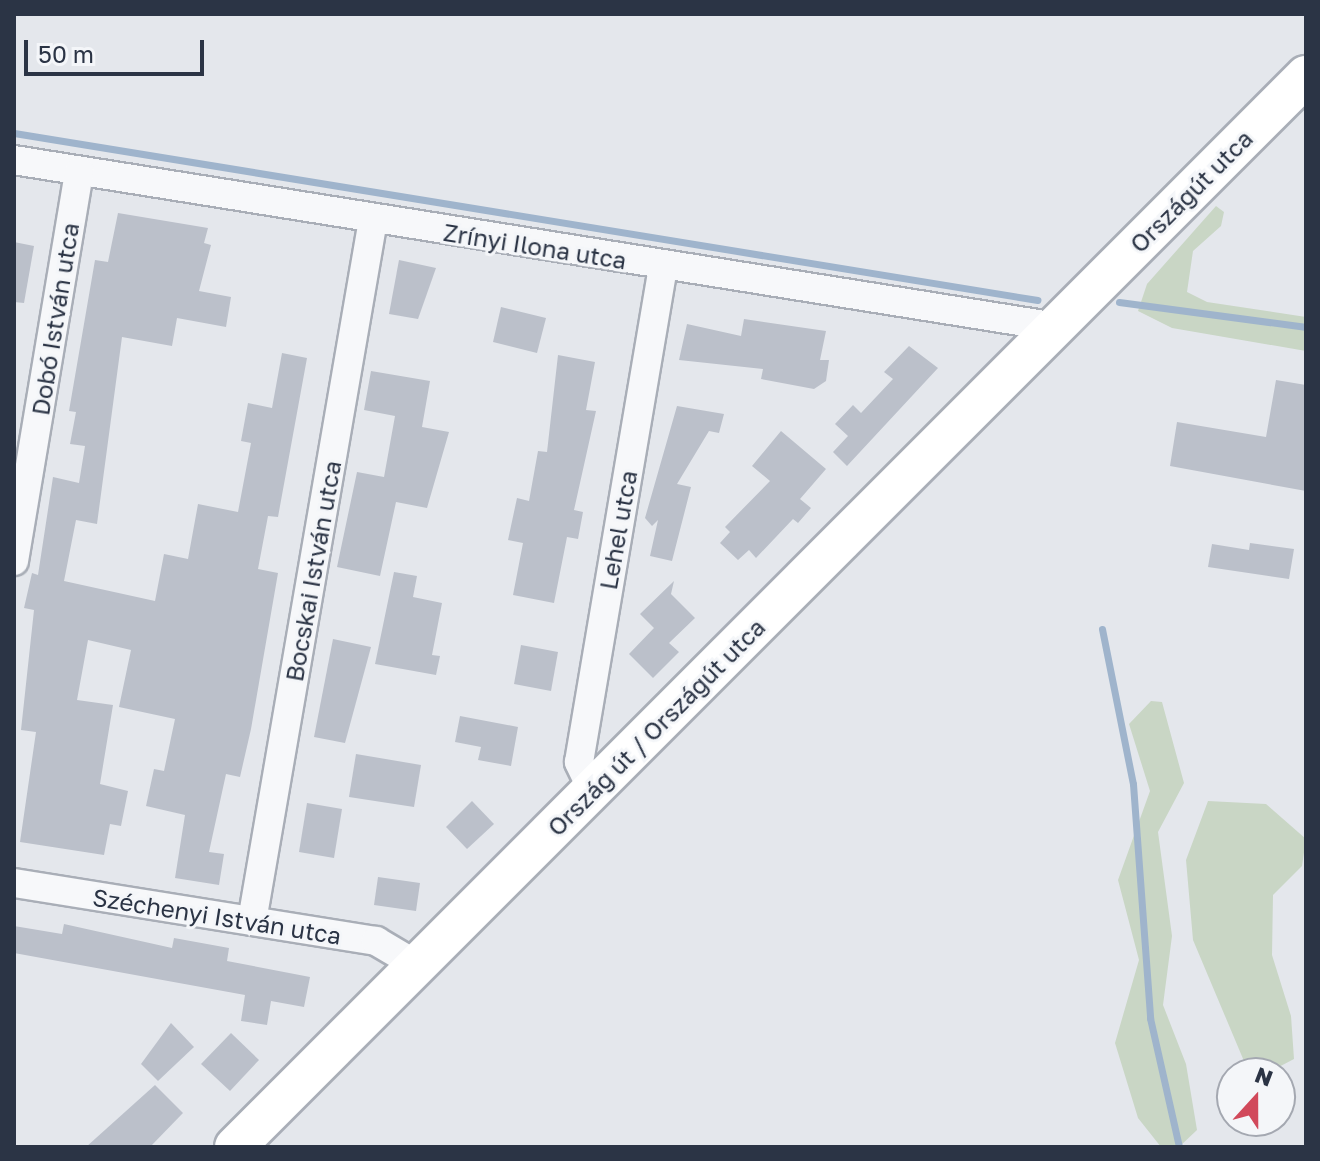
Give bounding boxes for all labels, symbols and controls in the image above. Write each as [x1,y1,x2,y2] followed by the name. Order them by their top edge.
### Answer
[28,24,208,74] scale bar
[38,39,94,68] text: 50 m
[1124,124,1258,258] street label: Országút utca
[441,217,629,275] street label: Zrínyi Ilona utca
[26,221,84,417] street label: Dobó István utca
[279,458,347,684] street label: Bocskai István utca
[593,468,643,592] street label: Lehel utca
[541,612,771,842] street label: Ország út / Országút utca
[91,882,343,950] street label: Széchenyi István utca
[1216,1057,1296,1137] north arrow
[1251,1060,1277,1092] text: N

